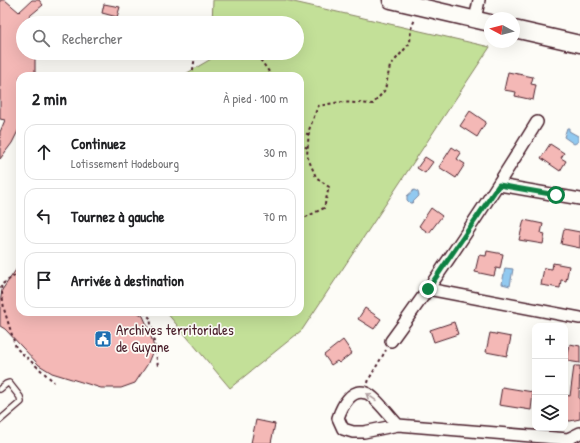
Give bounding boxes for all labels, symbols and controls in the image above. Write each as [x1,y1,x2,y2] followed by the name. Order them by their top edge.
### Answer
[484,12,520,48] north arrow
[16,16,304,60] search box
[30,27,52,49] icon: search
[62,28,123,49] text: Rechercher
[32,87,67,110] text: 2 min
[223,89,288,107] text: À pied · 100 m
[71,133,126,154] text: Continuez
[33,141,55,163] icon: ahead
[264,143,287,161] text: 30 m
[71,154,179,172] text: Lotissement Hodebourg
[547,186,565,204] route start
[33,205,55,227] icon: left
[71,206,164,227] text: Tournez à gauche
[263,207,287,225] text: 70 m
[33,269,55,291] icon: arrive
[71,270,184,291] text: Arrivée à destination
[419,280,437,298] route end
[116,319,234,357] place label: Archives territoriales de Guyane
[532,323,568,431] map controls
[532,323,568,359] button: +
[93,329,113,349] public building icon: Archives territoriales de Guyane
[532,359,568,395] button: −
[365,393,376,401] one-way arrow
[532,395,568,431] button: layers

